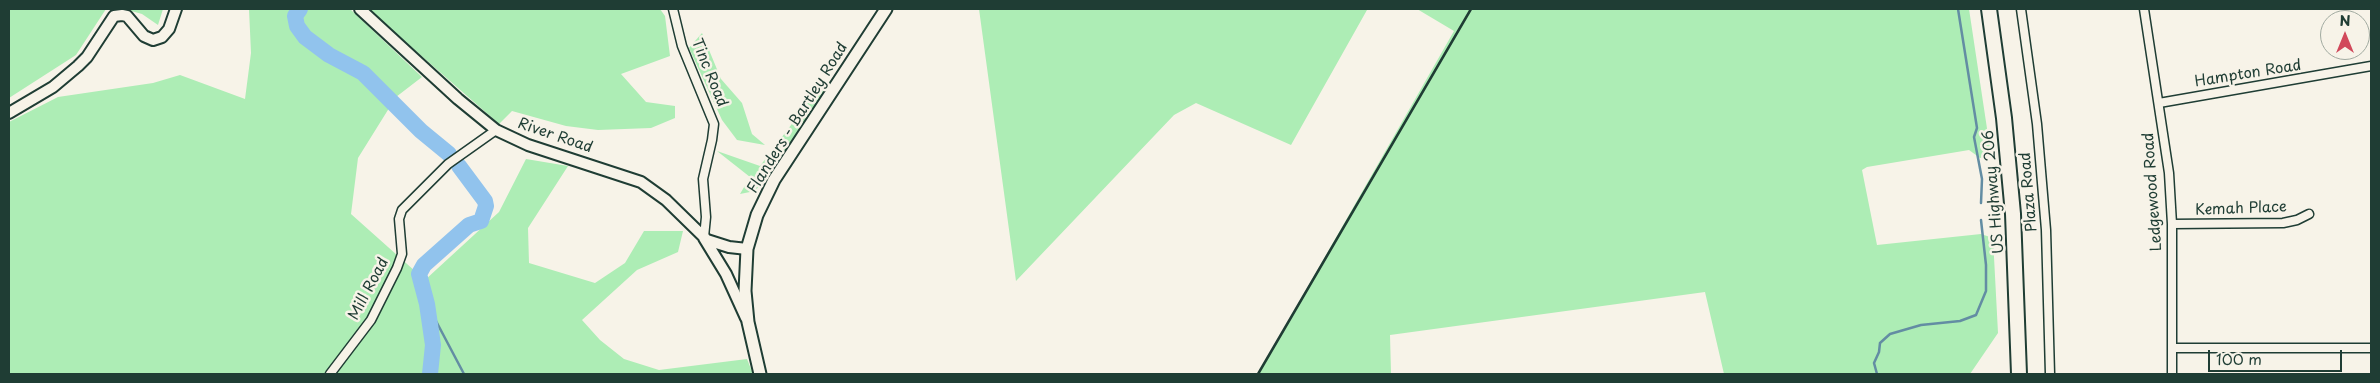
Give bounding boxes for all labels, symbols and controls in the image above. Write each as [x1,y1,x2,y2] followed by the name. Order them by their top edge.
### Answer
[2320,10,2370,60] north arrow
[2339,10,2351,31] text: N
[687,36,731,110] street label: Tinc Road
[744,39,852,197] street label: Flanders - Bartley Road
[2193,57,2303,91] street label: Hampton Road
[515,115,595,157] street label: River Road
[1980,129,2008,255] street label: US Highway 206
[2140,132,2166,252] street label: Ledgewood Road
[2017,151,2041,233] street label: Plaza Road
[2195,198,2287,220] street label: Kemah Place
[345,255,393,323] street label: Mill Road
[2210,340,2344,372] scale bar
[2216,347,2262,370] text: 100 m

